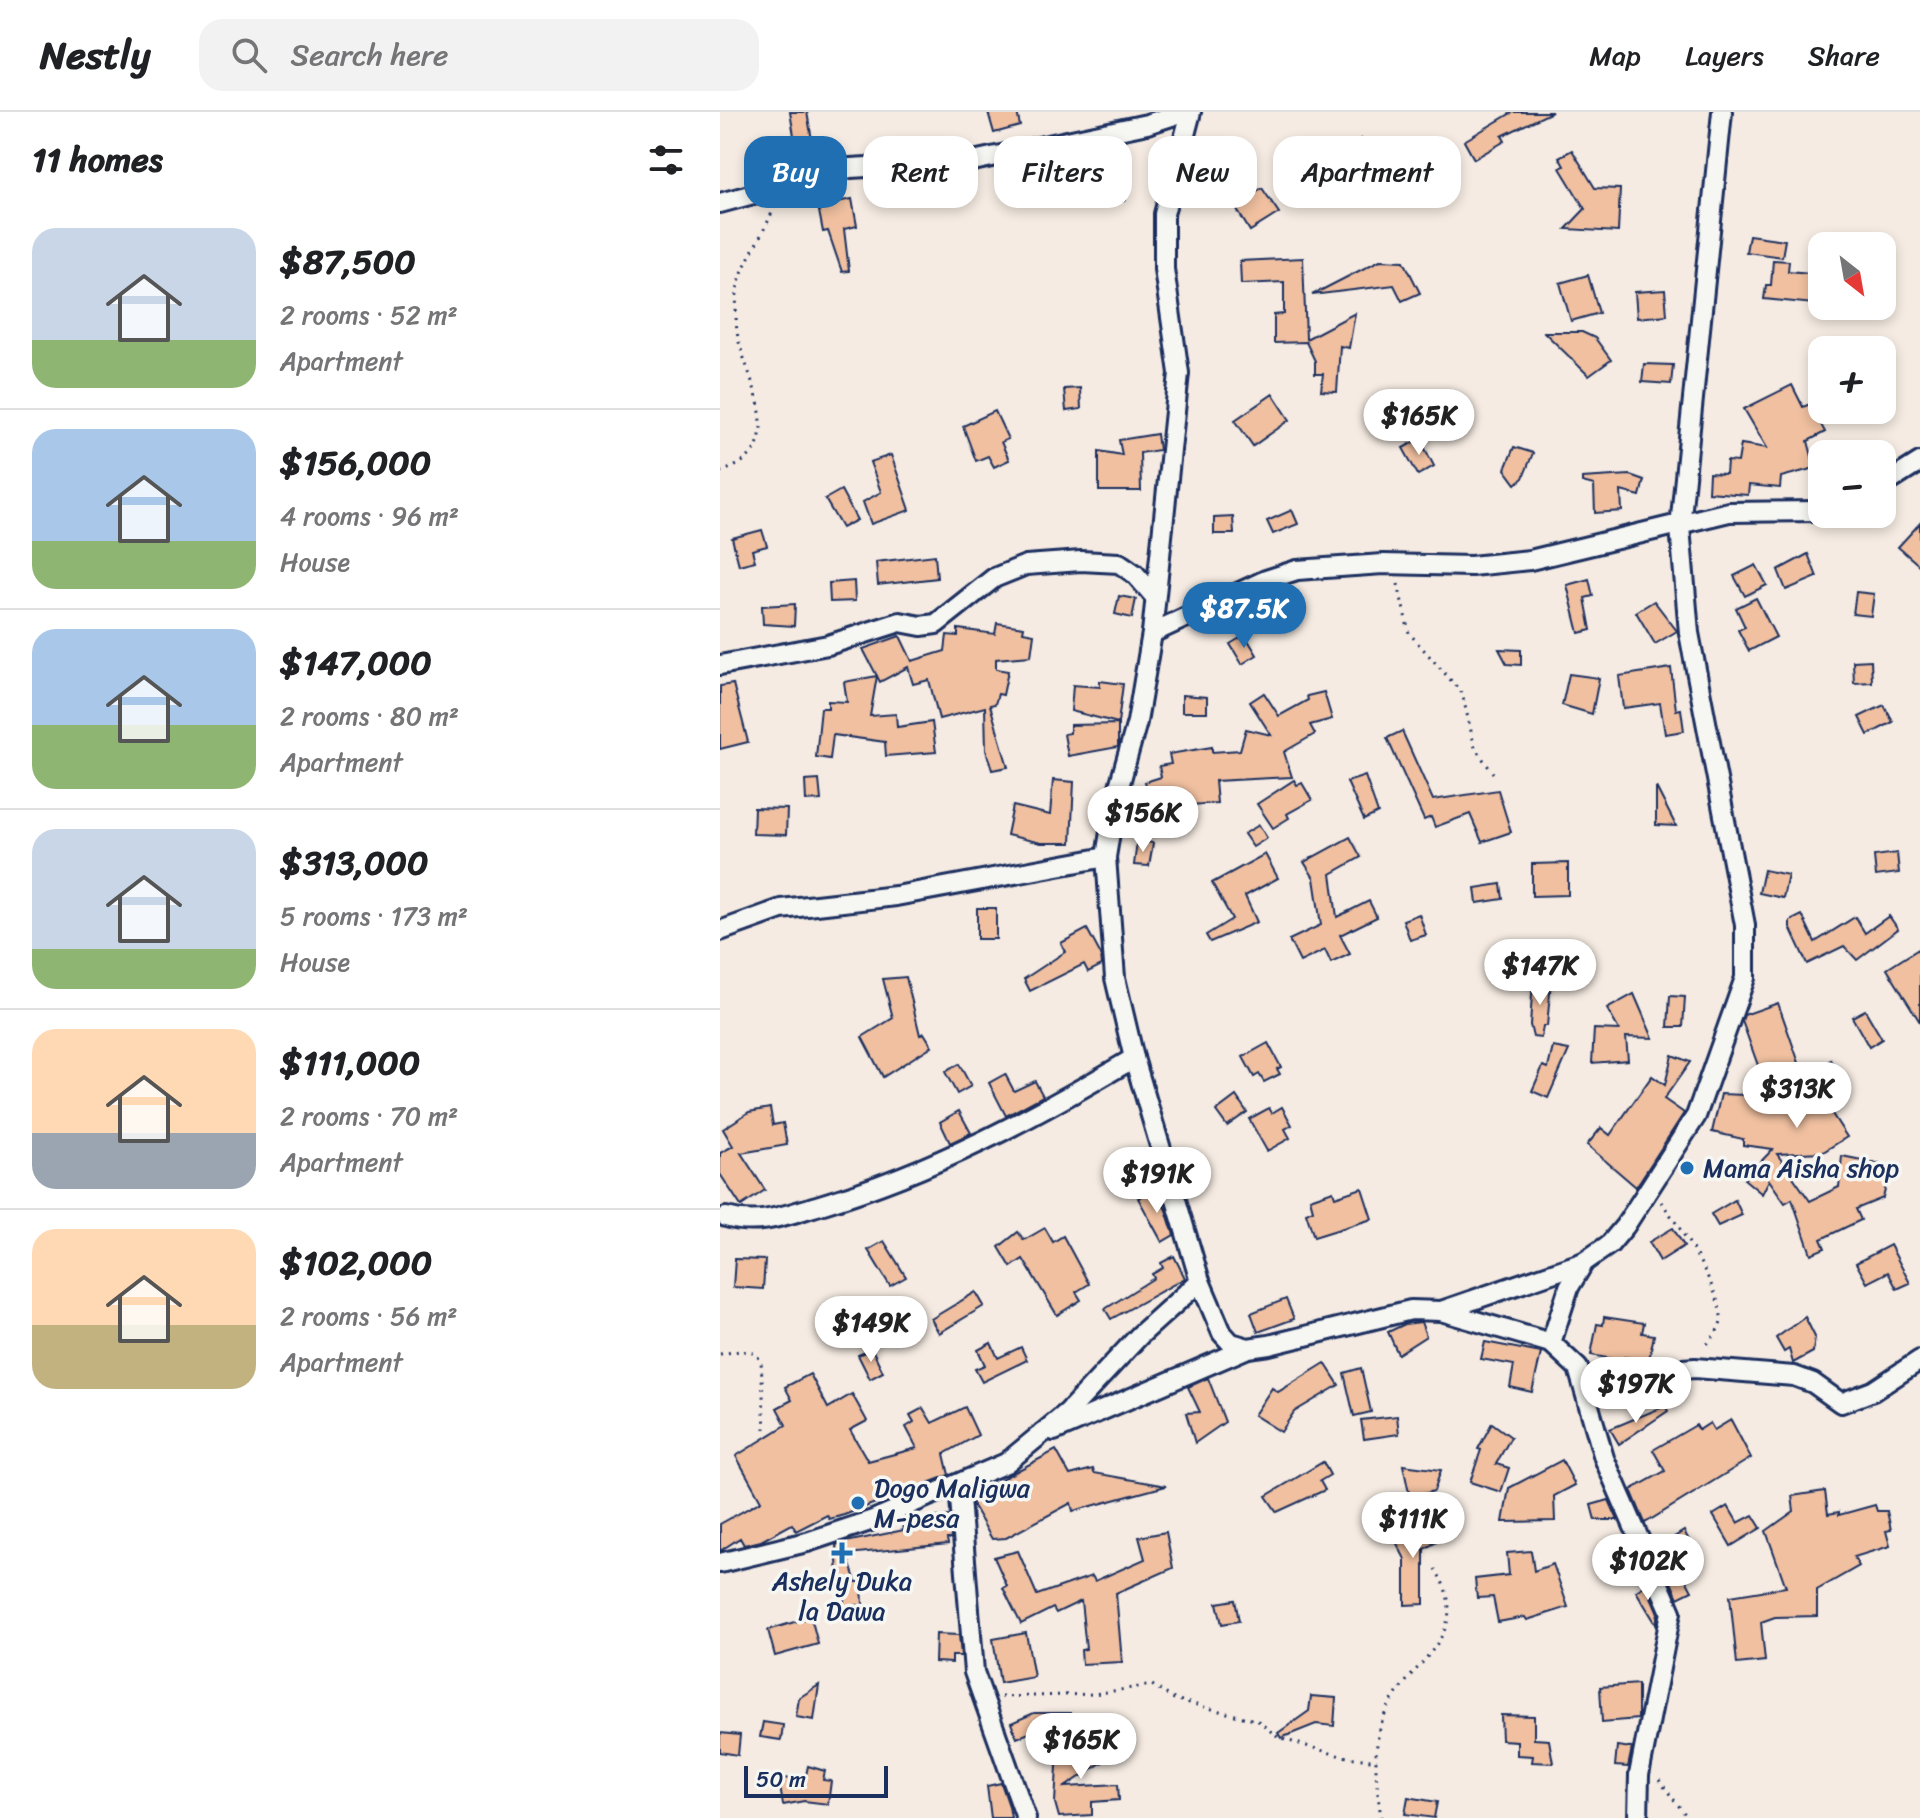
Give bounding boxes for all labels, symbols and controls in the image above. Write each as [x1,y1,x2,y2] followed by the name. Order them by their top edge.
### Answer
[199,19,759,91] search box
[40,22,151,89] text: Nestly
[291,28,449,82] text: Search here
[1589,31,1641,80] text: Map
[1685,31,1764,80] text: Layers
[1808,31,1880,80] text: Share
[227,33,271,77] icon: search
[32,130,163,190] text: 11 homes
[744,136,847,208] chip: Buy
[863,136,978,208] chip: Rent
[994,136,1132,208] chip: Filters
[1148,136,1257,208] chip: New
[1273,136,1461,208] chip: Apartment
[644,138,688,182] icon: filters
[280,232,416,292] text: $87,500
[1808,232,1896,320] north arrow
[1808,232,1896,528] map controls
[96,260,192,356] icon: home
[280,292,458,338] text: 2 rooms · 52 m²
[1808,336,1896,424] button: +
[280,338,403,384] text: Apartment
[1363,389,1475,457] pin: $165K
[1381,392,1457,438] text: $165K
[280,433,431,493] text: $156,000
[1808,440,1896,528] button: −
[96,461,192,557] icon: home
[280,493,459,539] text: 4 rooms · 96 m²
[280,539,350,585] text: House
[1179,582,1309,650] pin: $87.5K
[1200,585,1288,631] text: $87.5K
[280,633,432,693] text: $147,000
[96,661,192,757] icon: home
[280,693,459,739] text: 2 rooms · 80 m²
[280,739,403,785] text: Apartment
[1087,786,1199,854] pin: $156K
[1105,789,1181,835] text: $156K
[280,833,428,893] text: $313,000
[96,861,192,957] icon: home
[280,893,468,939] text: 5 rooms · 173 m²
[280,939,350,985] text: House
[1484,939,1596,1007] pin: $147K
[1502,942,1578,988] text: $147K
[280,1033,420,1093] text: $111,000
[96,1061,192,1157] icon: home
[1741,1062,1853,1130] pin: $313K
[1760,1065,1834,1111] text: $313K
[280,1093,458,1139] text: 2 rooms · 70 m²
[280,1139,403,1185] text: Apartment
[1703,1145,1899,1191] place label: Mama Aisha shop
[1101,1147,1213,1215] pin: $191K
[1121,1150,1193,1196] text: $191K
[1678,1159,1696,1177] marker: Mama Aisha shop
[280,1233,432,1293] text: $102,000
[96,1261,192,1357] icon: home
[280,1293,458,1339] text: 2 rooms · 56 m²
[815,1296,927,1364] pin: $149K
[833,1299,909,1345] text: $149K
[280,1339,403,1385] text: Apartment
[1580,1357,1692,1425] pin: $197K
[1598,1360,1674,1406] text: $197K
[874,1465,1031,1541] place label: Dogo Maligwa M-pesa
[1357,1492,1469,1560] pin: $111K
[849,1494,867,1512] marker: Dogo Maligwa M-pesa
[1380,1495,1446,1541] text: $111K
[1592,1534,1704,1602] pin: $102K
[1610,1537,1686,1583] text: $102K
[833,1544,851,1562] marker: Ashely Duka la Dawa
[771,1558,912,1634] place label: Ashely Duka la Dawa
[1025,1713,1137,1781] pin: $165K
[1043,1716,1119,1762] text: $165K
[756,1760,806,1799] text: 50 m
[744,1762,888,1798] scale bar

